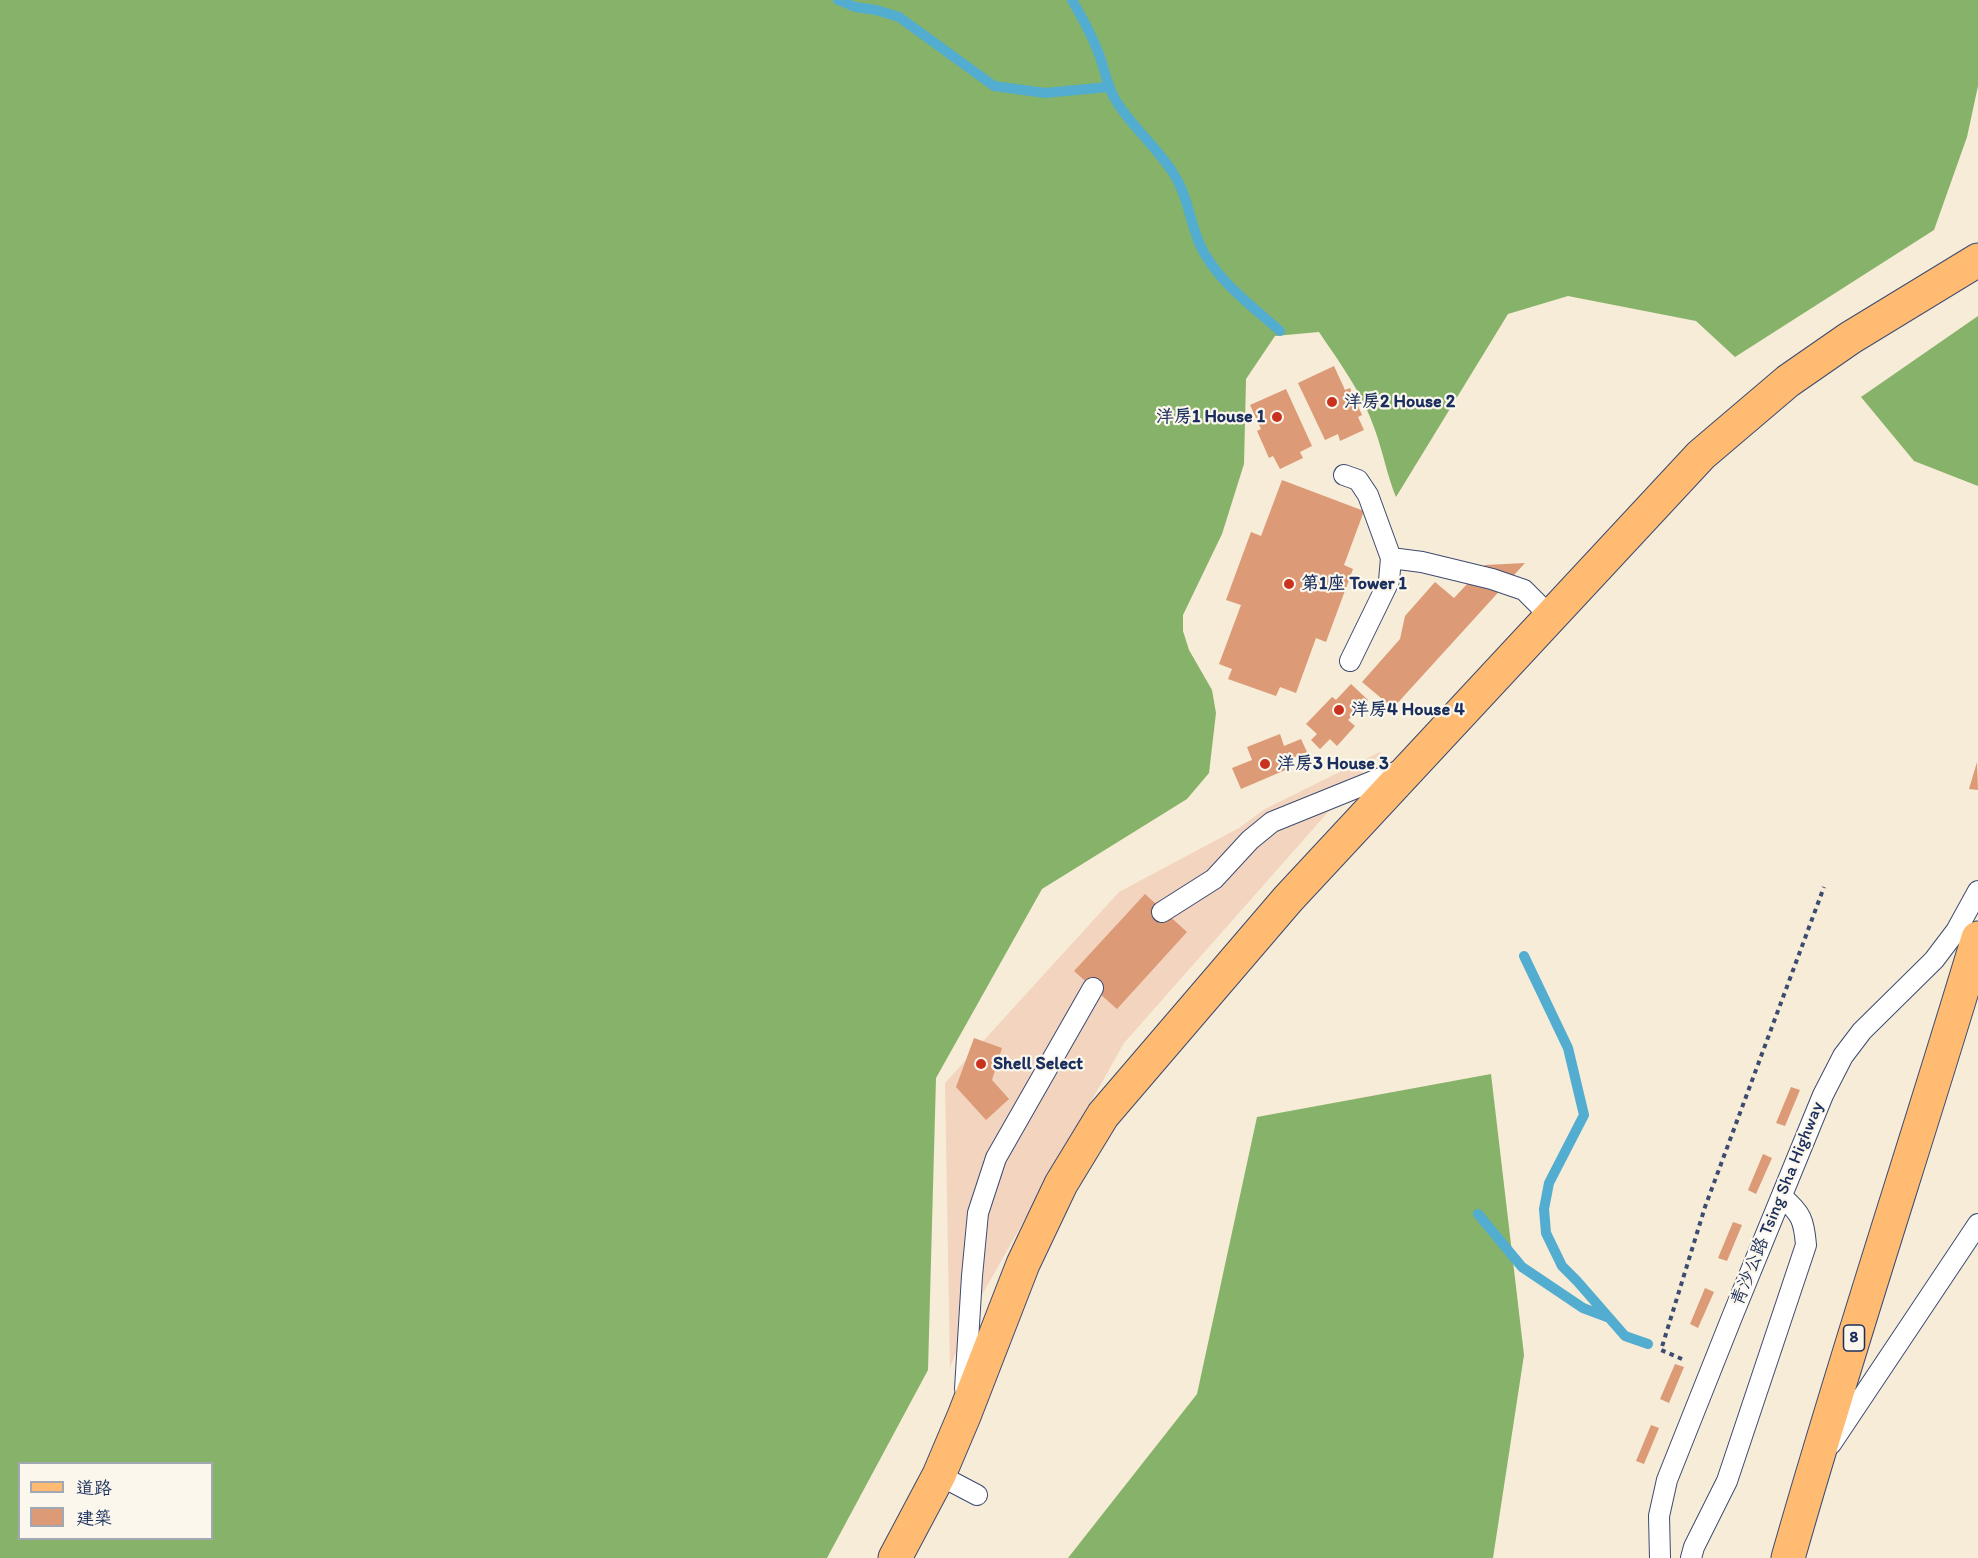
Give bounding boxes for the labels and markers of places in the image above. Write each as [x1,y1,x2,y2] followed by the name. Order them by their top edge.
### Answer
[1344,391,1455,413] place label: 洋房2 House 2
[1325,395,1339,409] marker: 洋房2 House 2
[1156,406,1265,428] place label: 洋房1 House 1
[1270,410,1284,424] marker: 洋房1 House 1
[1301,573,1407,595] place label: 第1座 Tower 1
[1282,577,1296,591] marker: 第1座 Tower 1
[1351,699,1465,721] place label: 洋房4 House 4
[1332,703,1346,717] marker: 洋房4 House 4
[1277,753,1389,775] place label: 洋房3 House 3
[1258,757,1272,771] marker: 洋房3 House 3
[993,1053,1083,1075] place label: Shell Select
[974,1057,988,1071] marker: Shell Select

